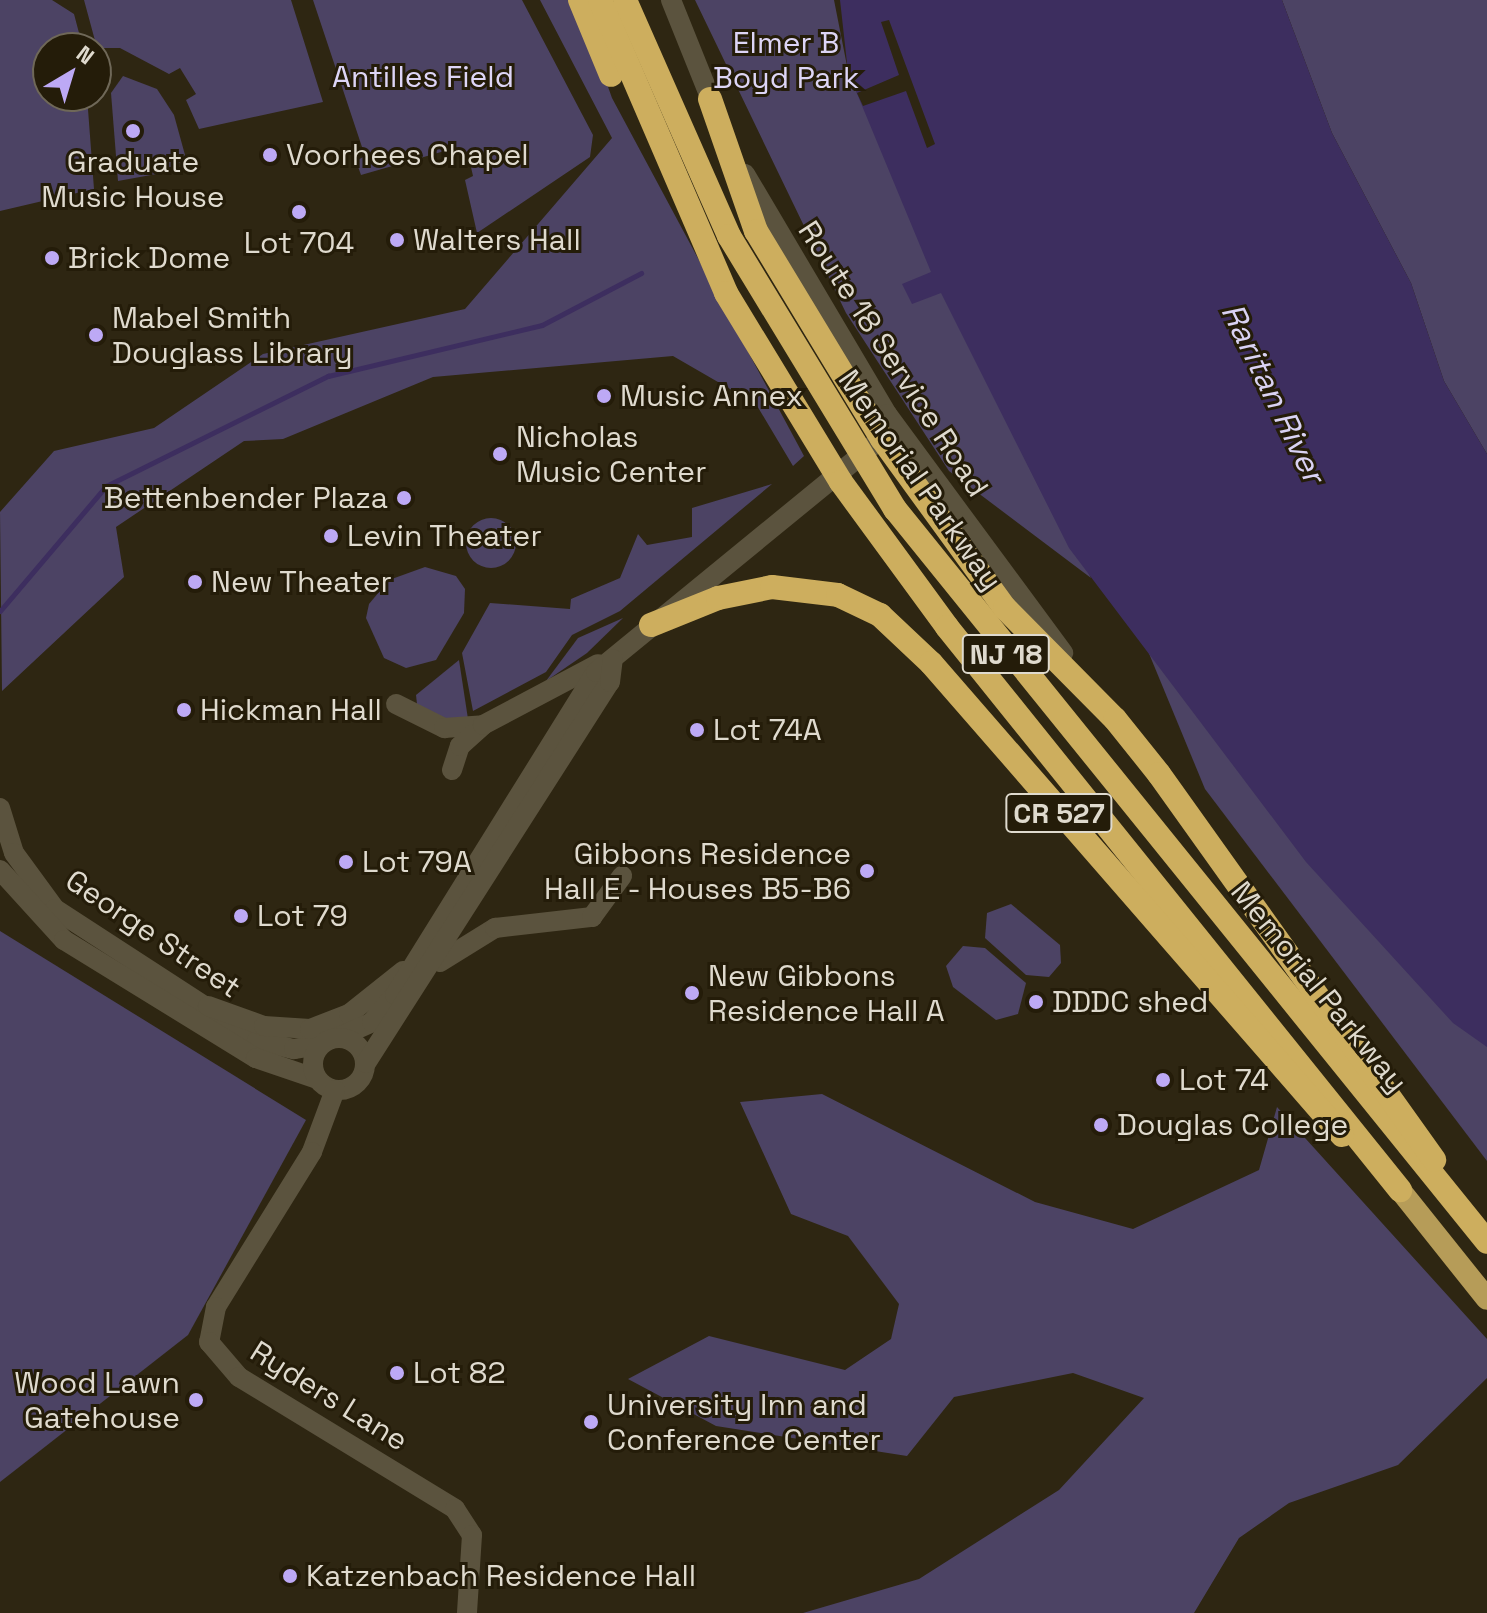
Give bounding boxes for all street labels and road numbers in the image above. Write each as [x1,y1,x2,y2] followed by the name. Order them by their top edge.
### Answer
[790,214,996,504] street label: Route 18 Service Road
[831,363,1009,597] street label: Memorial Parkway
[960,630,1052,678] road number: NJ 18
[1005,789,1113,837] road number: CR 527
[59,862,247,1006] street label: George Street
[1223,874,1415,1100] street label: Memorial Parkway
[244,1333,414,1459] street label: Ryders Lane

